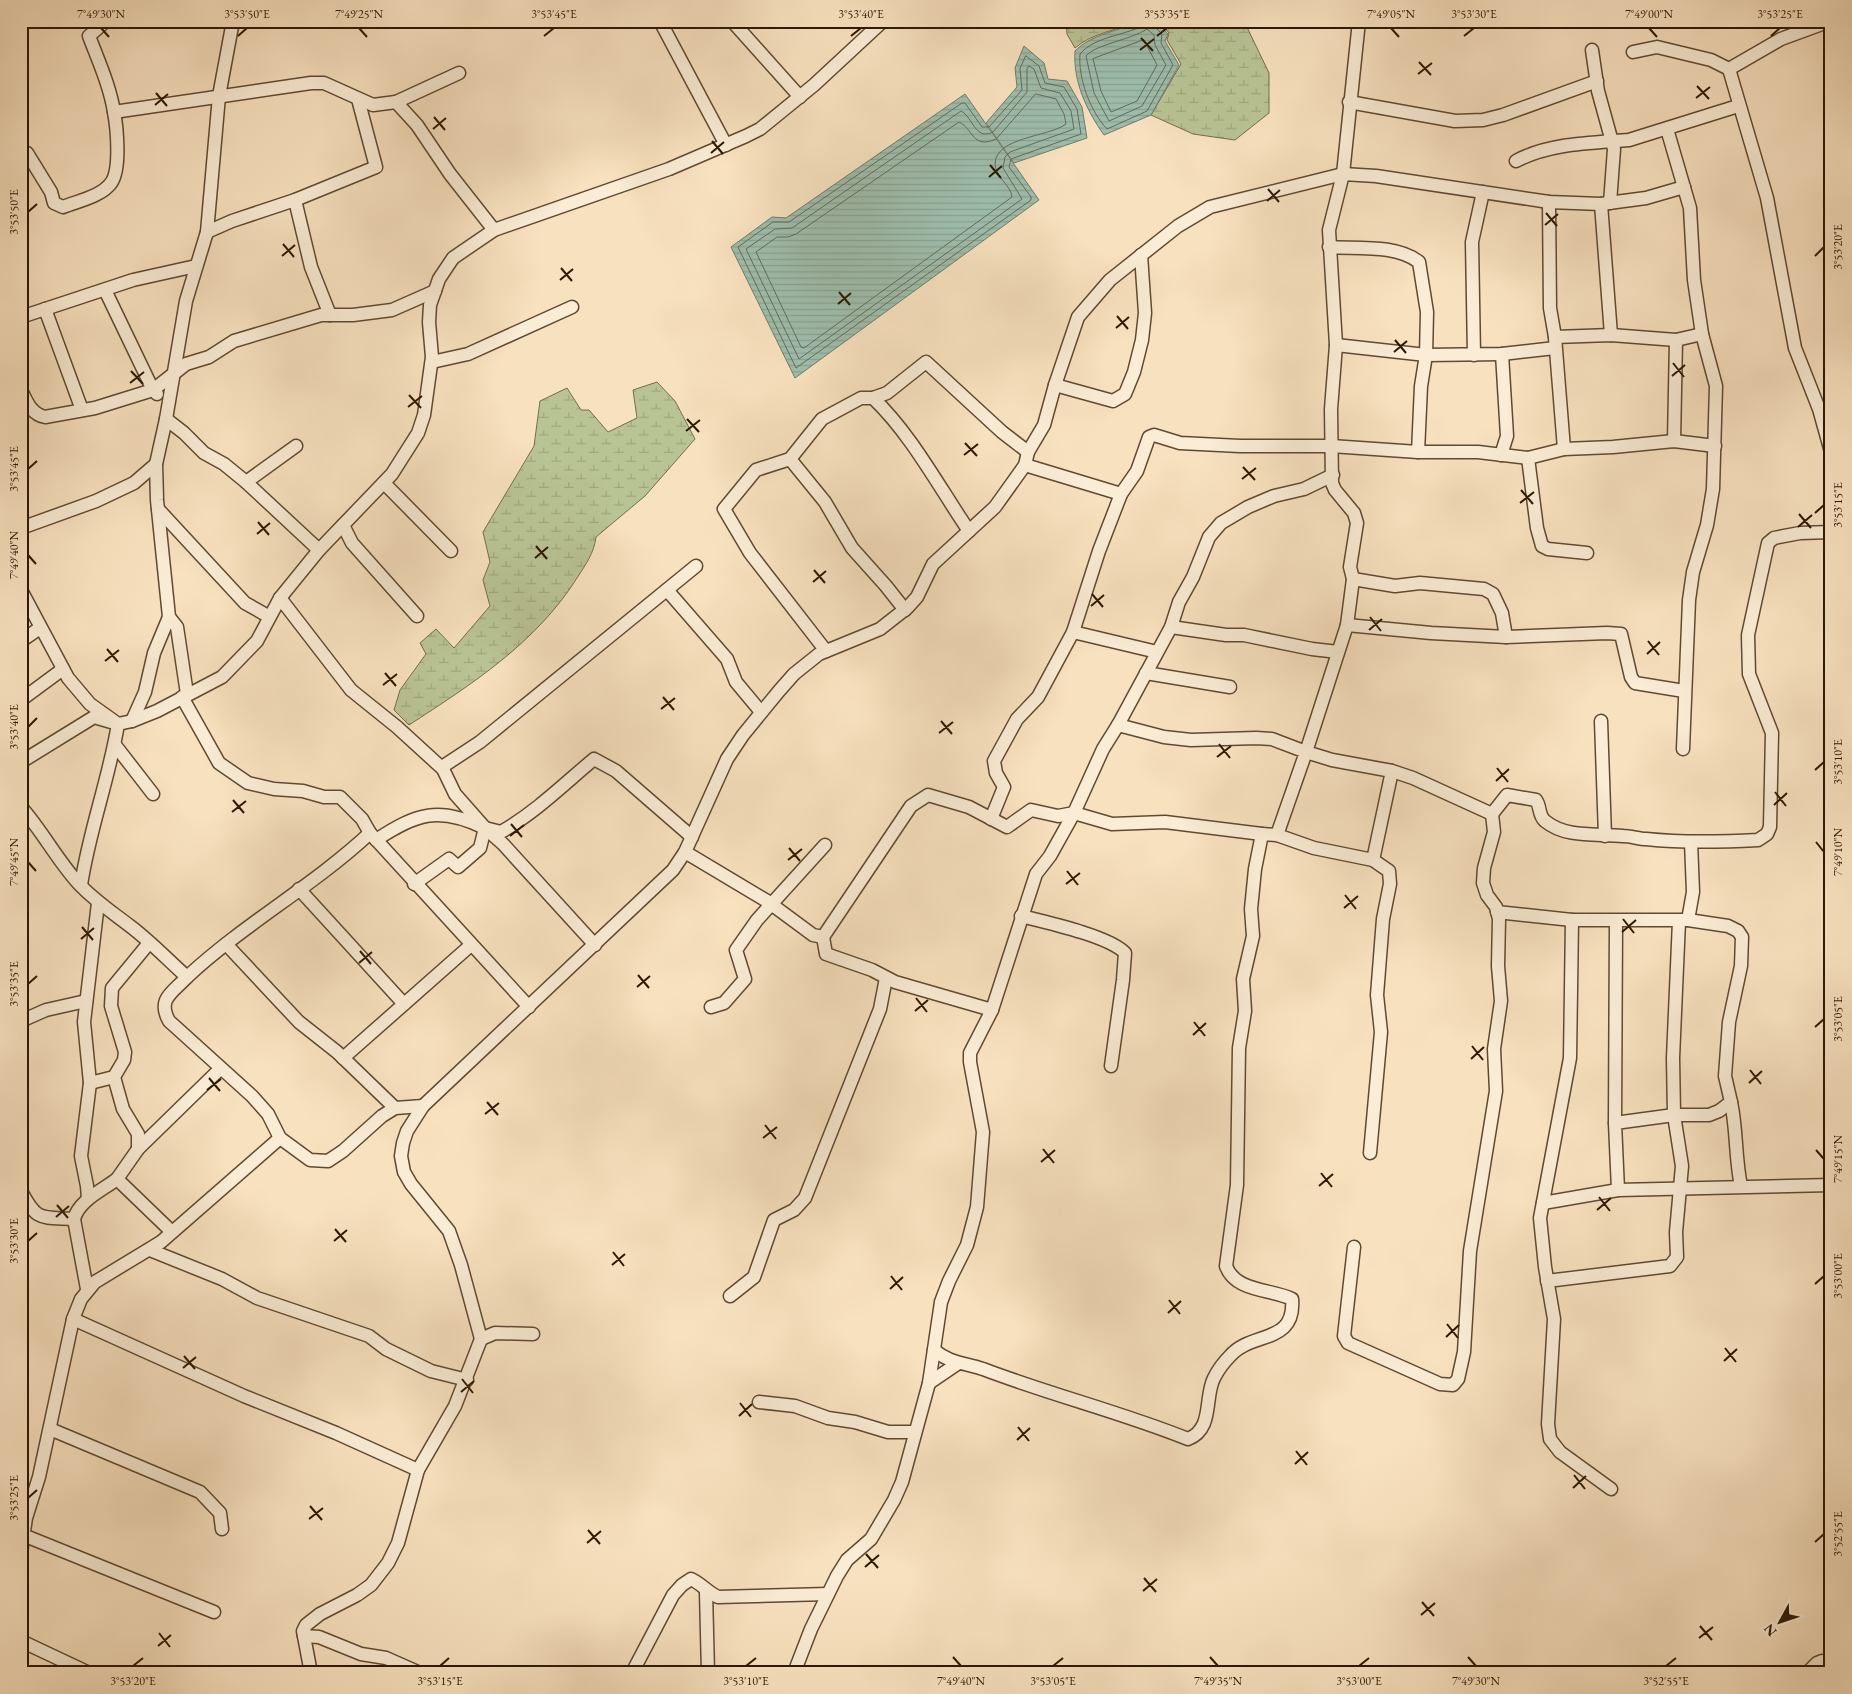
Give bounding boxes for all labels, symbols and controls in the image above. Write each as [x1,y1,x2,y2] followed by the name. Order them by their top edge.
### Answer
[77,6,126,22] text: 7°49'30"N
[224,6,270,22] text: 3°53'50"E
[335,6,384,22] text: 7°49'25"N
[531,6,577,22] text: 3°53'45"E
[838,6,884,22] text: 3°53'40"E
[1144,6,1190,22] text: 3°53'35"E
[1367,6,1416,22] text: 7°49'05"N
[1451,6,1497,22] text: 3°53'30"E
[1625,6,1674,22] text: 7°49'00"N
[1757,6,1803,22] text: 3°53'25"E
[6,189,22,235] text: 3°53'50"E
[1830,224,1846,270] text: 3°53'20"E
[6,446,22,492] text: 3°53'45"E
[1830,482,1846,528] text: 3°53'15"E
[6,530,22,579] text: 7°49'40"N
[6,704,22,750] text: 3°53'40"E
[1830,739,1846,785] text: 3°53'10"E
[1830,827,1846,876] text: 7°49'10"N
[6,837,22,886] text: 7°49'45"N
[6,961,22,1007] text: 3°53'35"E
[1830,996,1846,1042] text: 3°53'05"E
[1830,1134,1846,1183] text: 7°49'15"N
[6,1218,22,1264] text: 3°53'30"E
[1830,1253,1846,1299] text: 3°53'00"E
[6,1475,22,1521] text: 3°53'25"E
[1830,1511,1846,1557] text: 3°52'55"E
[1754,1596,1804,1646] north arrow
[1759,1620,1781,1640] text: N
[110,1673,156,1689] text: 3°53'20"E
[417,1673,463,1689] text: 3°53'15"E
[723,1673,769,1689] text: 3°53'10"E
[937,1673,986,1689] text: 7°49'40"N
[1030,1673,1076,1689] text: 3°53'05"E
[1194,1673,1243,1689] text: 7°49'35"N
[1336,1673,1382,1689] text: 3°53'00"E
[1452,1673,1501,1689] text: 7°49'30"N
[1643,1673,1689,1689] text: 3°52'55"E

